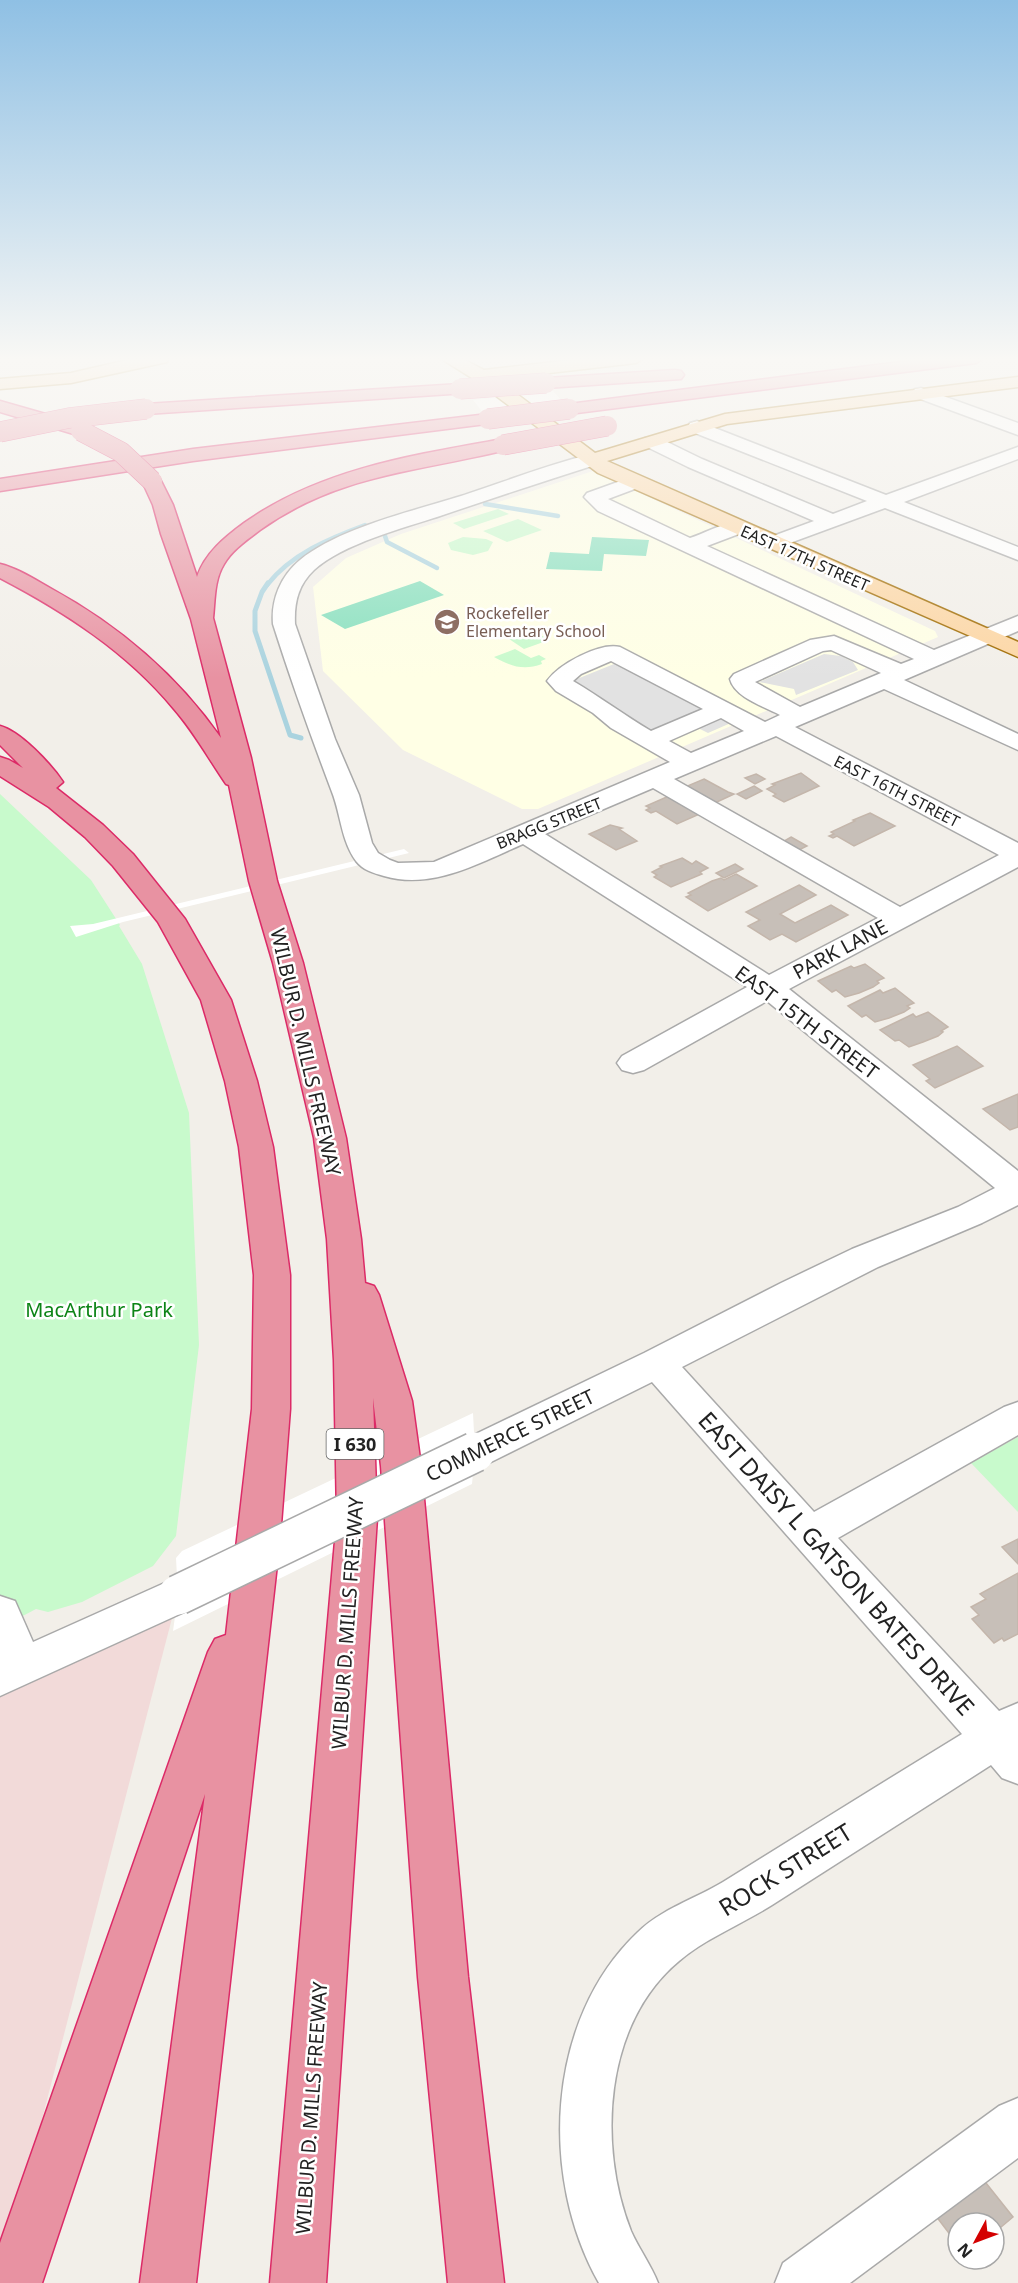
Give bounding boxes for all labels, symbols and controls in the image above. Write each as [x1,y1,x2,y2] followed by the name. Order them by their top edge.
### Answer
[737,520,873,596] street label: EAST 17TH STREET
[466,602,605,642] place label: Rockefeller Elementary School
[432,607,462,637] school or university icon: Rockefeller Elementary School
[830,750,964,832] street label: EAST 16TH STREET
[493,792,605,854] street label: BRAGG STREET
[788,913,892,985] street label: PARK LANE
[264,926,348,1179] street label: WILBUR D. MILLS FREEWAY
[730,959,884,1085] street label: EAST 15TH STREET
[25,1296,173,1323] park label: MacArthur Park
[421,1382,599,1488] street label: COMMERCE STREET
[691,1404,983,1722] street label: EAST DAISY L GATSON BATES DRIVE
[326,1429,384,1459] road number: I 630
[325,1495,369,1750] street label: WILBUR D. MILLS FREEWAY
[712,1815,859,1923] street label: ROCK STREET
[289,1980,333,2235] street label: WILBUR D. MILLS FREEWAY
[946,2211,1006,2271] north arrow
[952,2239,977,2263] text: N

